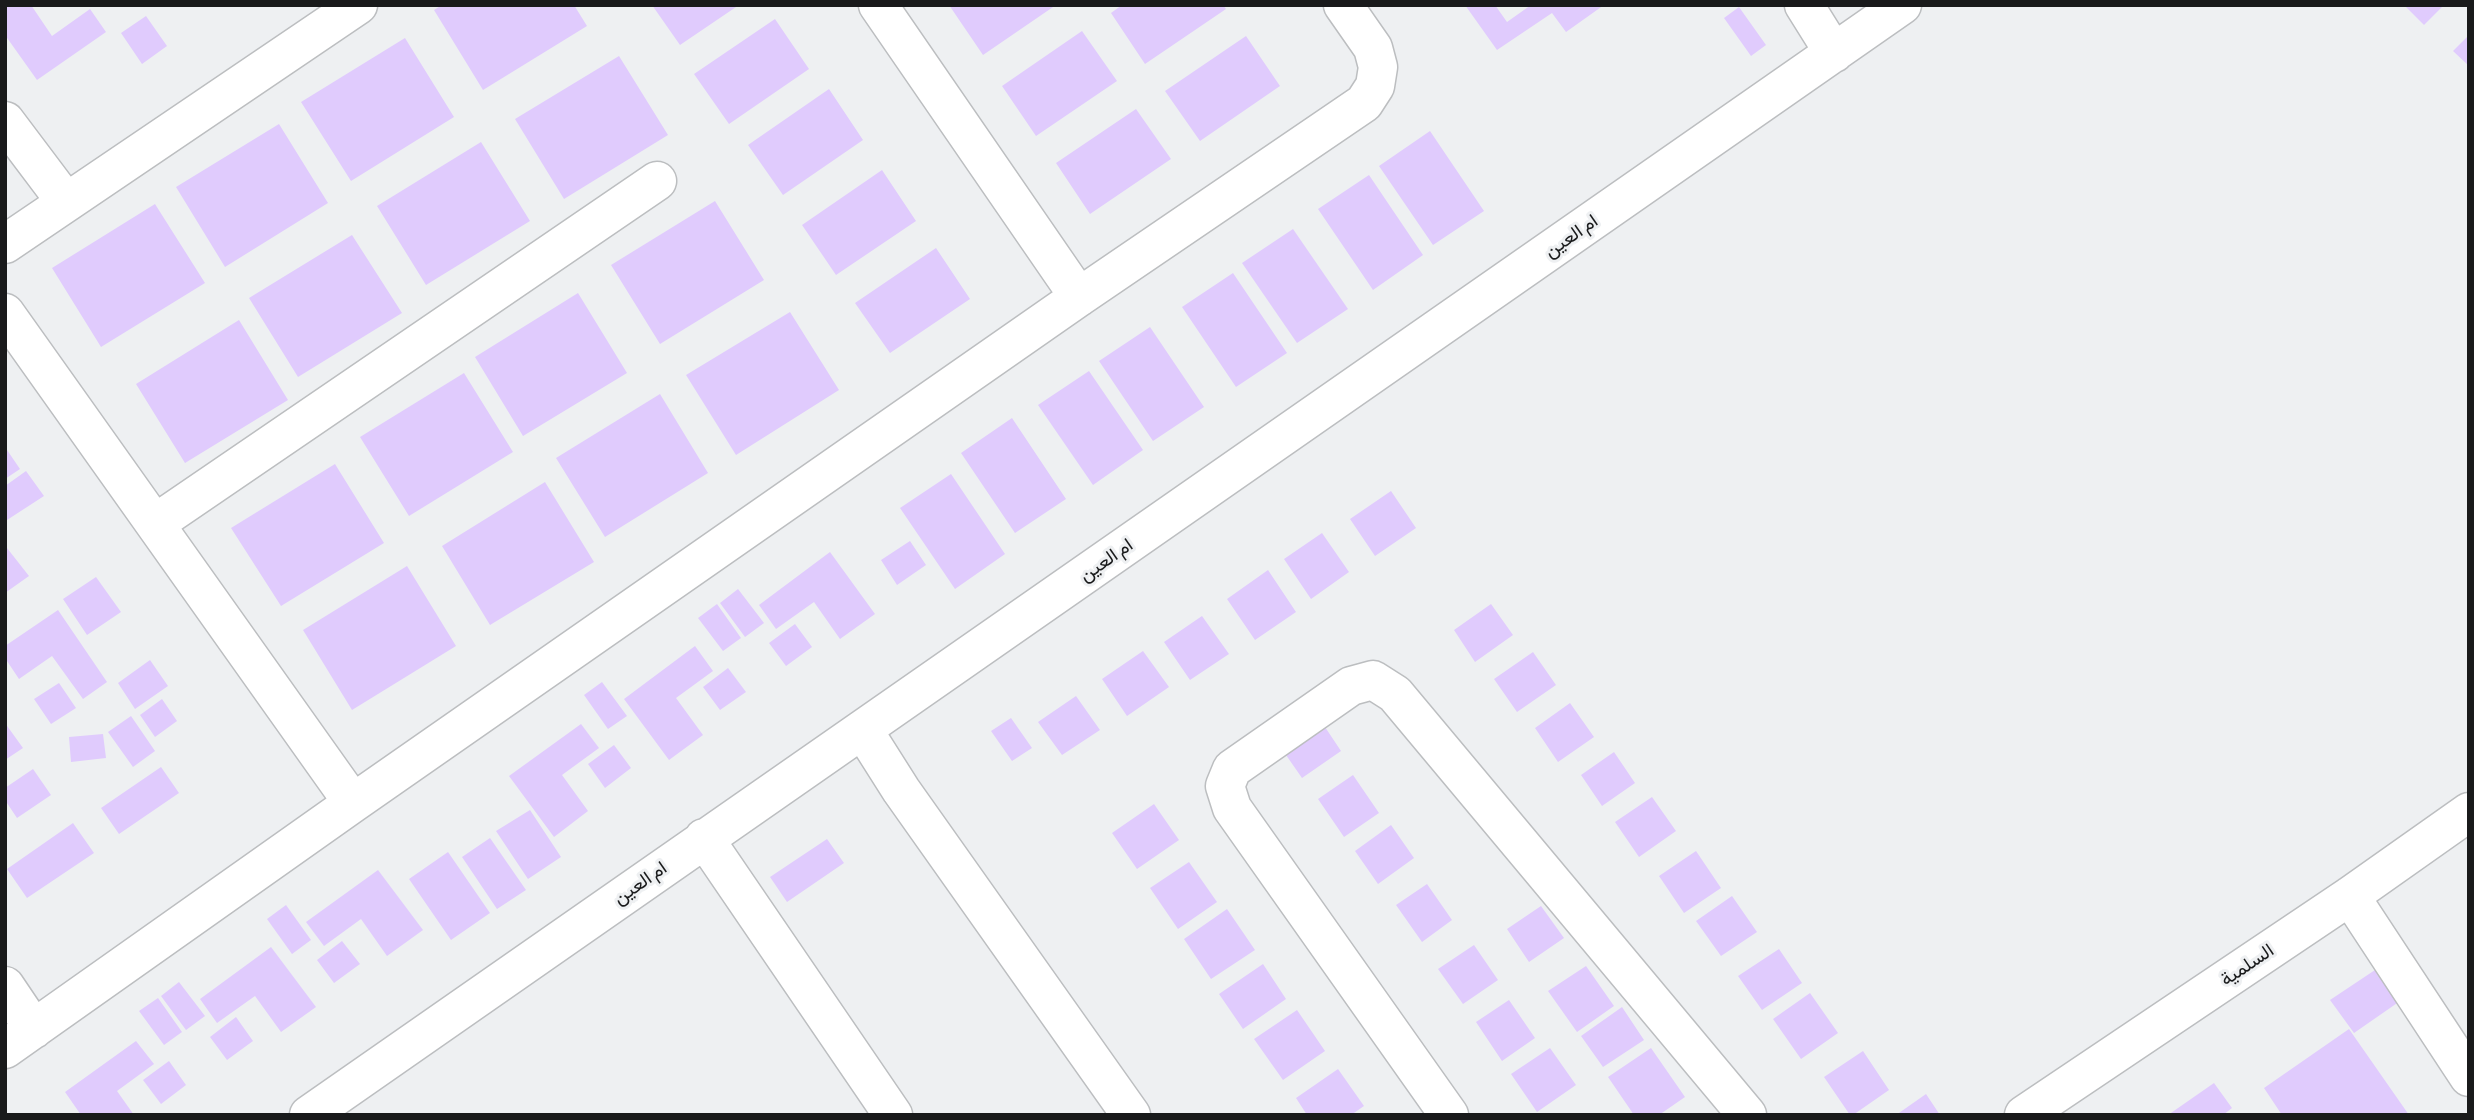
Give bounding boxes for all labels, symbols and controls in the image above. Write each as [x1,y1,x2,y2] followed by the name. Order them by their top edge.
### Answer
[1540,209,1602,263] street label: ام العين
[1075,533,1137,587] street label: ام العين
[609,856,671,910] street label: ام العين
[2216,939,2278,991] street label: السلمية

